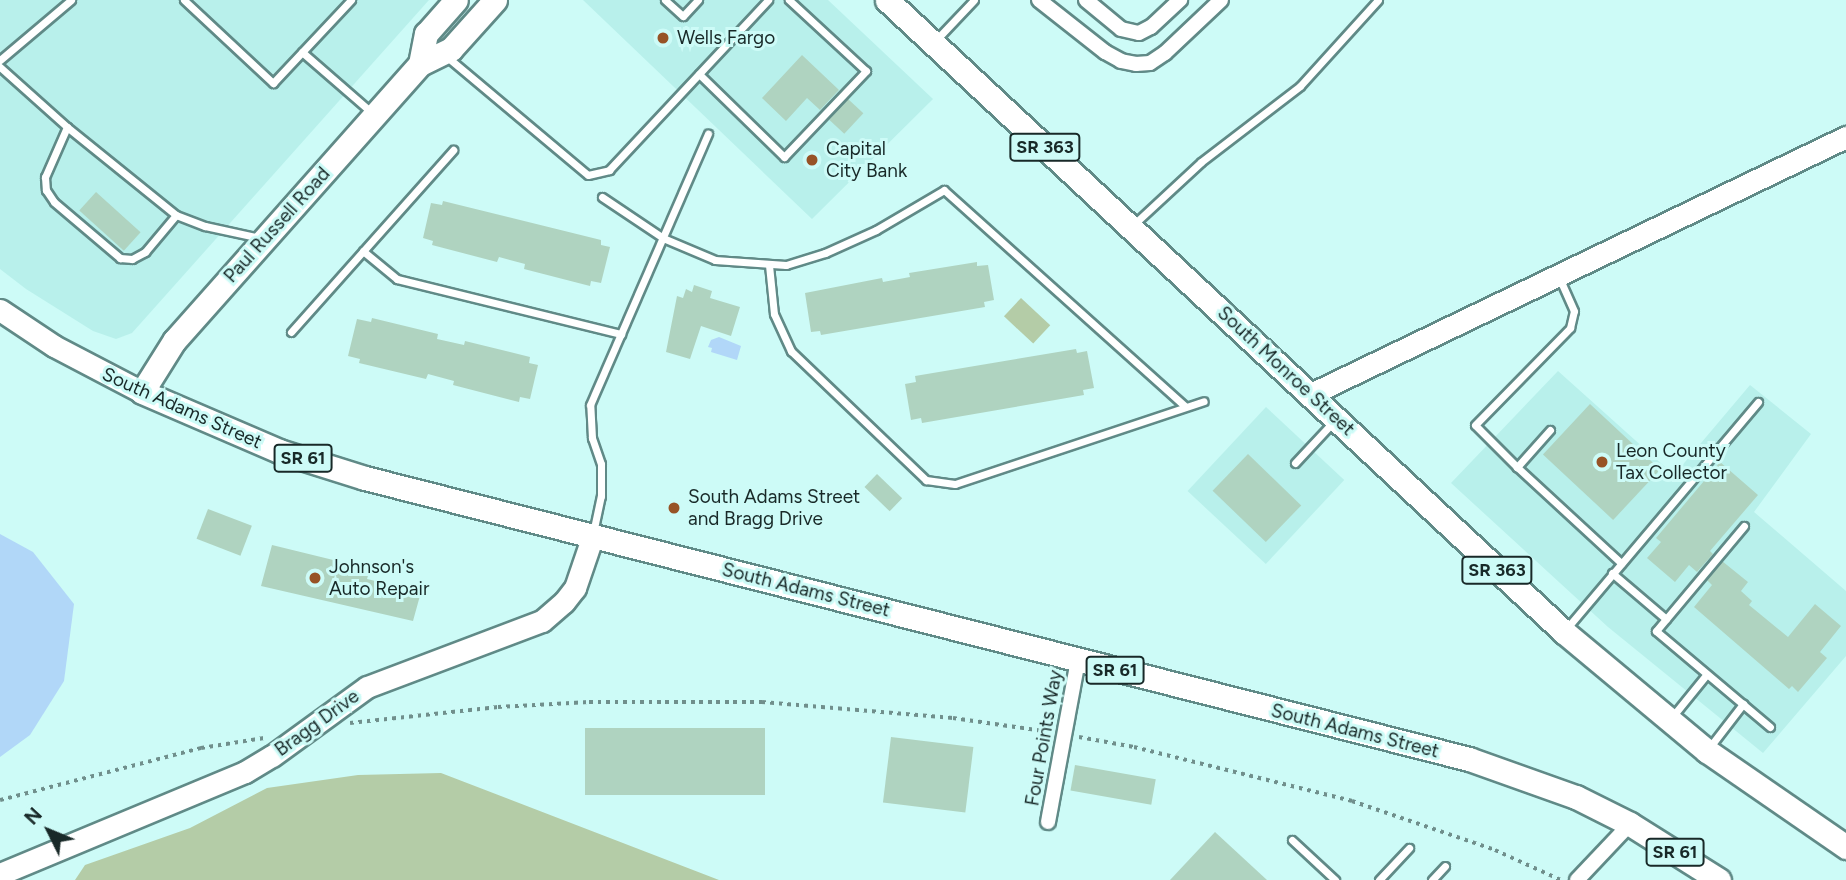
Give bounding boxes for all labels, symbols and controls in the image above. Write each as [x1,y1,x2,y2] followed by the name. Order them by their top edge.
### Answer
[677,27,775,49] place label: Wells Fargo
[655,30,671,46] marker: Wells Fargo
[1008,132,1082,162] road number: SR 363
[826,138,907,182] place label: Capital City Bank
[804,152,820,168] marker: Capital City Bank
[219,163,335,287] street label: Paul Russell Road
[1213,302,1359,440] street label: South Monroe Street
[99,363,265,453] street label: South Adams Street
[1616,440,1727,484] place label: Leon County Tax Collector
[273,444,333,472] road number: SR 61
[1594,454,1610,470] marker: Leon County Tax Collector
[688,486,860,530] place label: South Adams Street and Bragg Drive
[666,500,682,516] marker: South Adams Street and Bragg Drive
[329,556,429,600] place label: Johnson's Auto Repair
[1460,556,1534,584] road number: SR 363
[720,558,892,622] street label: South Adams Street
[307,570,323,586] marker: Johnson's Auto Repair
[1085,656,1145,684] road number: SR 61
[1021,668,1067,808] street label: Four Points Way
[270,685,364,761] street label: Bragg Drive
[1269,699,1441,763] street label: South Adams Street
[14,796,84,866] north arrow
[20,803,47,830] text: N
[1645,838,1705,866] road number: SR 61

